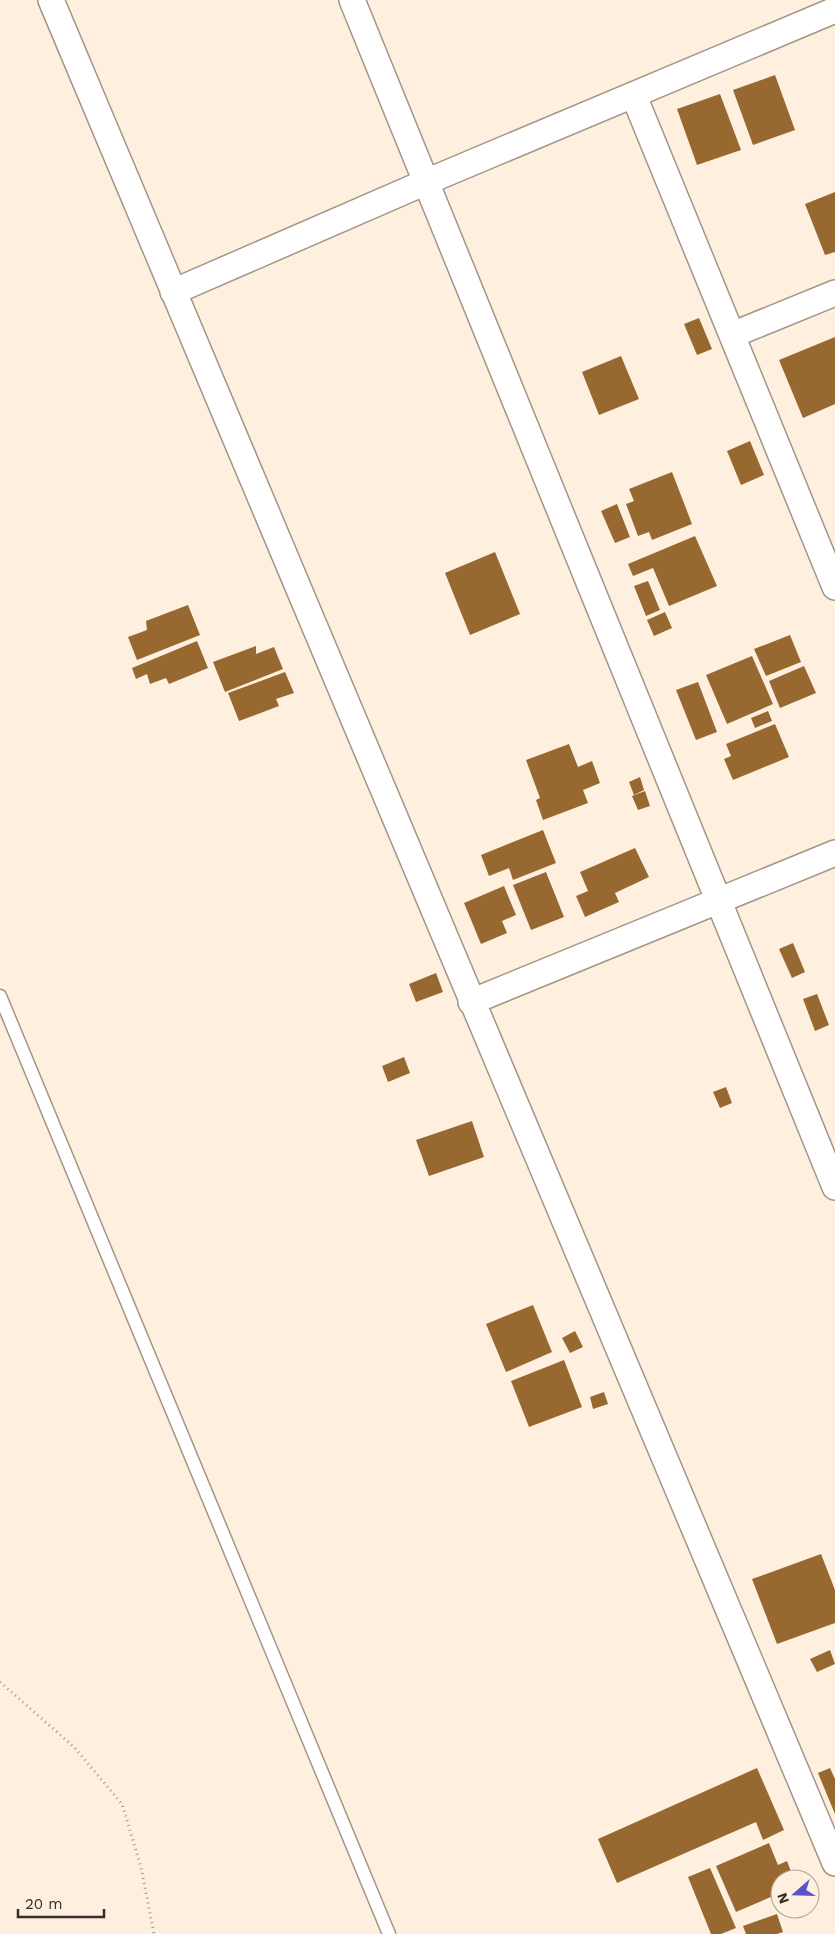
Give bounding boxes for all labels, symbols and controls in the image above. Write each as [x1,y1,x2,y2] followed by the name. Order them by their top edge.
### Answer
[770,1869,820,1919] north arrow
[18,1886,104,1918] scale bar
[773,1891,792,1906] text: N
[25,1895,63,1913] text: 20 m

